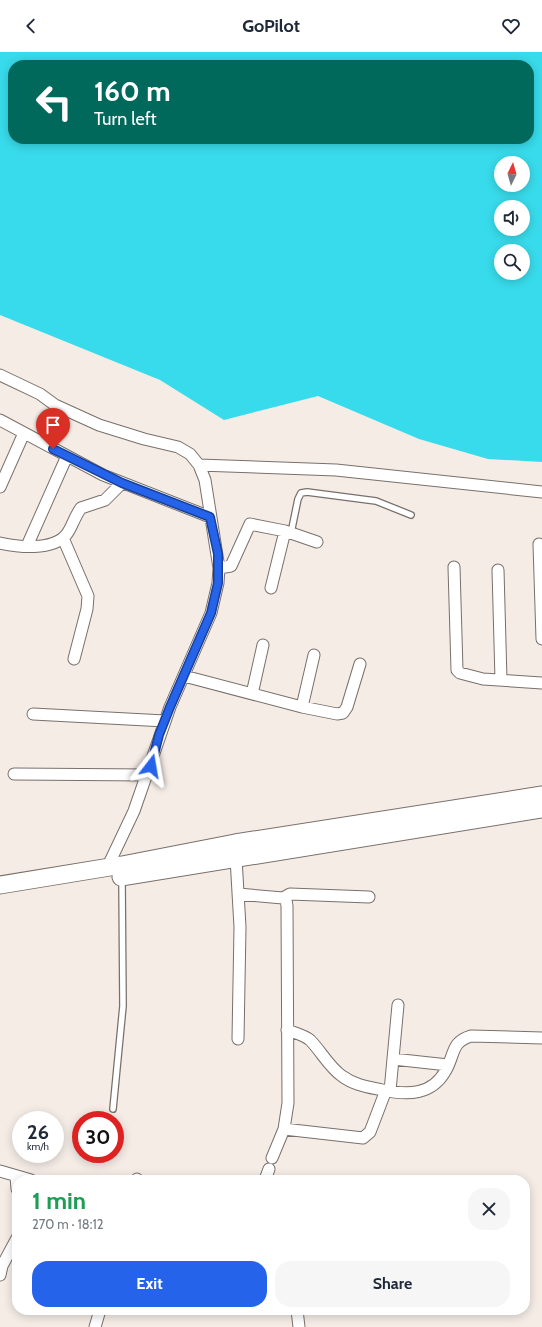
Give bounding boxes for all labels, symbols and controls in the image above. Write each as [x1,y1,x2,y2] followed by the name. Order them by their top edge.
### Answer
[20,15,42,37] icon: back
[242,15,300,37] text: GoPilot
[500,15,522,37] icon: heart
[94,74,170,108] text: 160 m
[28,76,80,128] icon: left
[94,108,157,130] text: Turn left
[494,156,530,192] north arrow
[494,156,530,280] map controls
[494,200,530,236] button: sound
[494,244,530,280] button: search
[36,408,70,449] pin
[42,414,64,436] icon: arrive
[130,745,172,787] position arrow
[72,1111,124,1163] speed limit sign: 30
[27,1120,49,1144] text: 26
[27,1140,49,1153] text: km/h
[32,1186,86,1215] text: 1 min
[468,1188,510,1230] button: close
[32,1216,103,1232] text: 270 m · 18:12
[32,1261,267,1307] button: Exit
[275,1261,510,1307] button: Share

